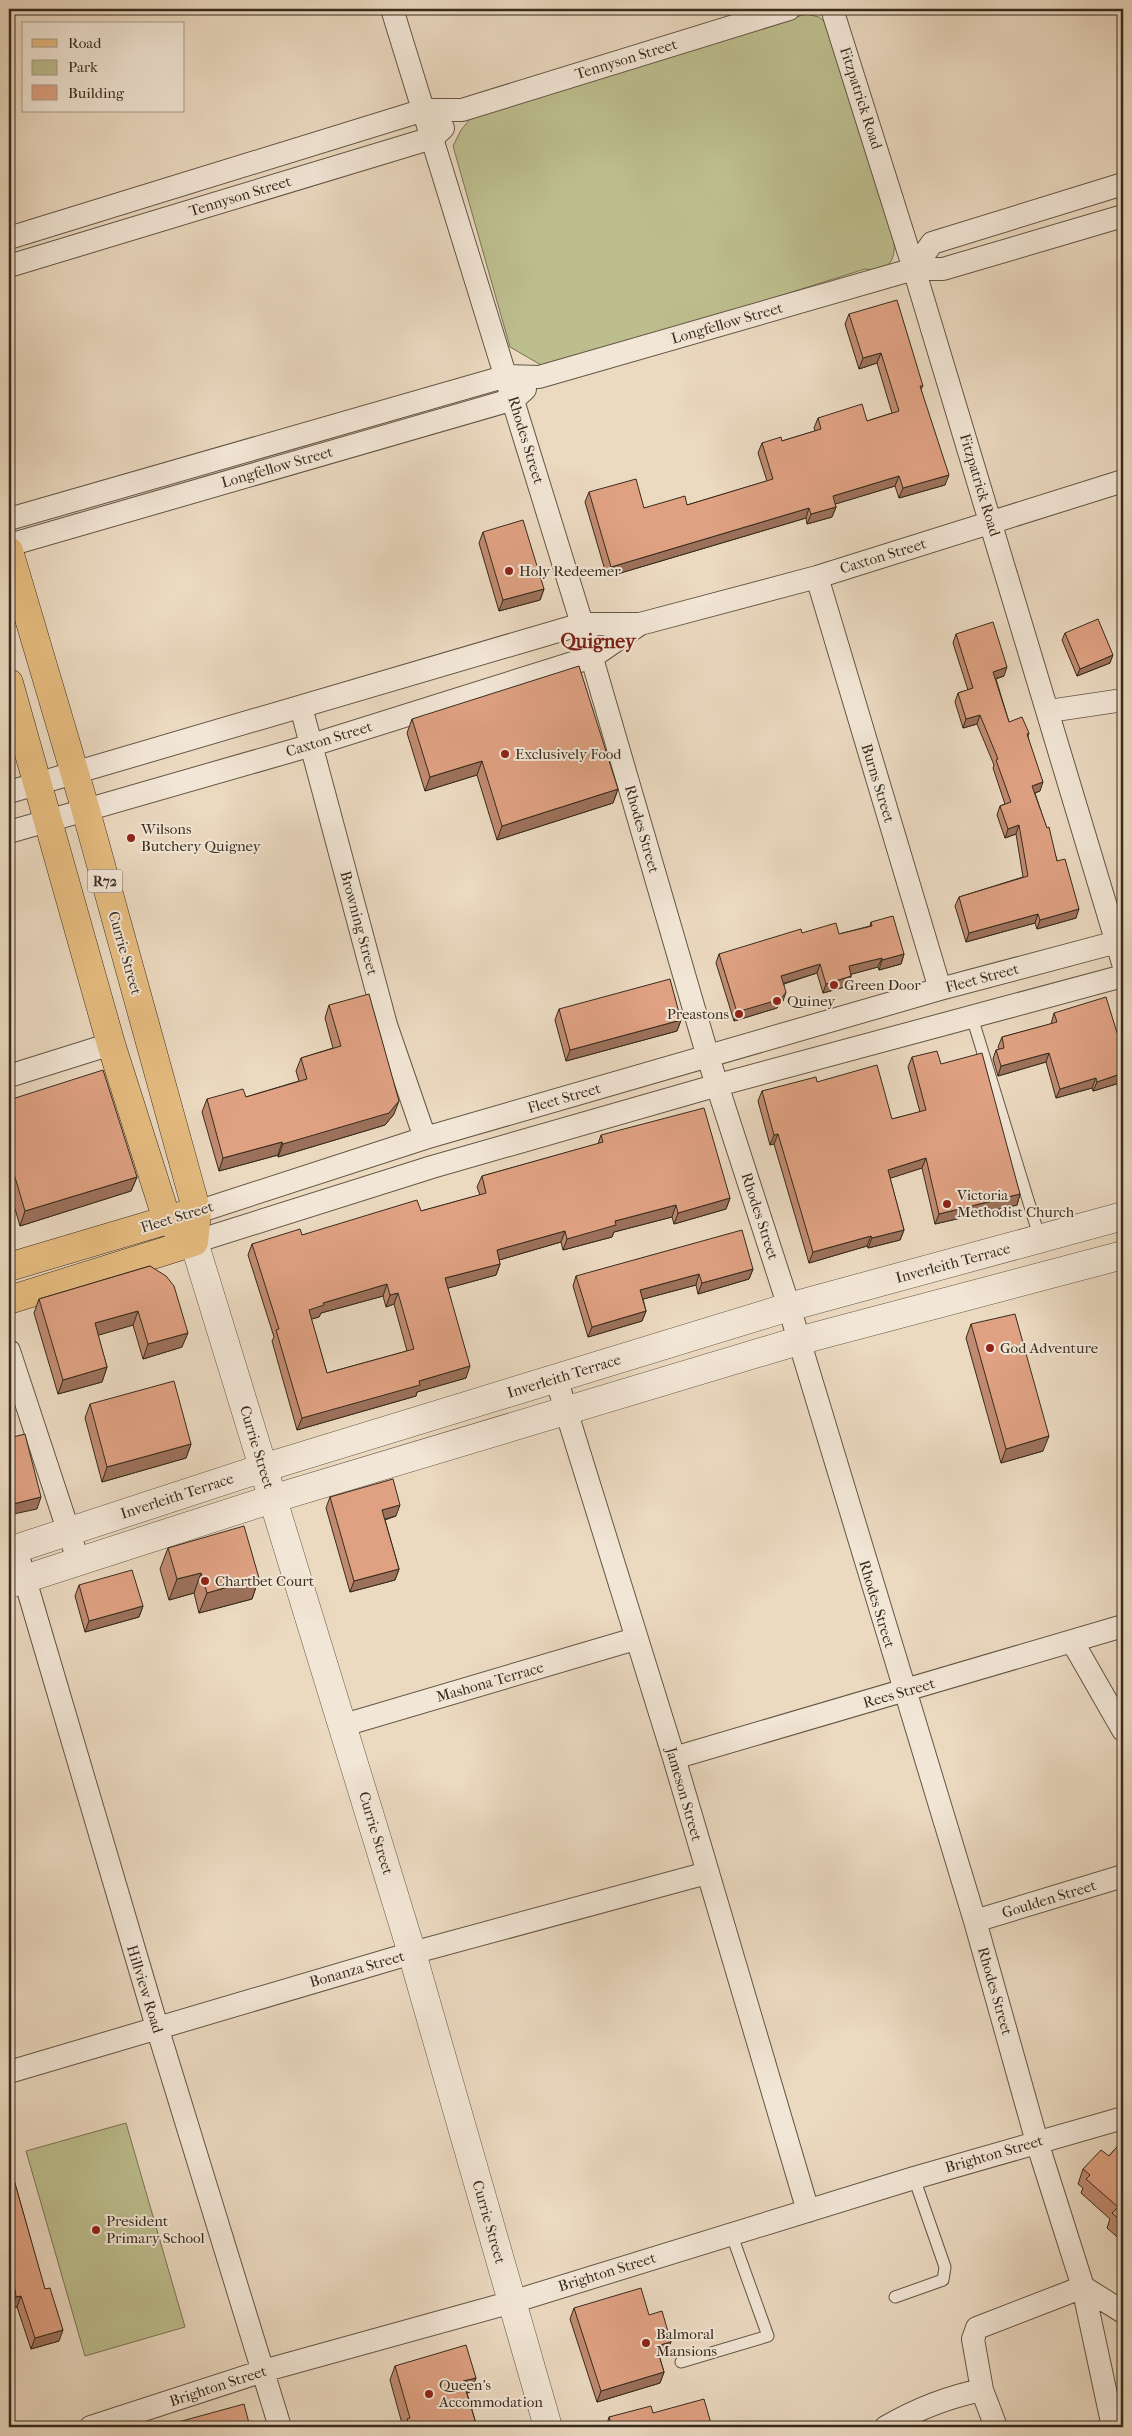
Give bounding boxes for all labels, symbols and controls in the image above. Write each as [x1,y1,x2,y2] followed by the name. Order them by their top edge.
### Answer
[22,22,185,112] legend
[68,34,102,52] text: Road
[573,35,680,83] street label: Tennyson Street
[836,45,886,152] street label: Fitzpatrick Road
[68,58,98,76] text: Park
[68,84,125,102] text: Building
[187,172,294,220] street label: Tennyson Street
[669,298,785,348] street label: Longfellow Street
[504,394,548,487] street label: Rhodes Street
[956,431,1004,539] street label: Fitzpatrick Road
[219,442,335,492] street label: Longfellow Street
[838,534,929,578] street label: Caxton Street
[519,562,621,580] place label: Holy Redeemer
[503,565,515,577] marker: Holy Redeemer
[560,630,637,653] district label: Quigney
[284,717,375,761] street label: Caxton Street
[857,741,899,825] street label: Burns Street
[515,745,622,763] place label: Exclusively Food
[499,748,511,760] marker: Exclusively Food
[621,783,663,876] street label: Rhodes Street
[140,820,262,855] place label: Wilsons Butchery Quigney
[125,832,137,844] marker: Wilsons Butchery Quigney
[88,869,122,892] road number: R72
[336,869,382,978] street label: Browning Street
[105,909,146,997] street label: Currie Street
[943,959,1021,996] street label: Fleet Street
[844,976,921,994] place label: Green Door
[828,979,840,991] marker: Green Door
[787,992,836,1010] place label: Quiney
[771,995,783,1007] marker: Quiney
[667,1005,729,1023] place label: Preastons
[733,1008,745,1020] marker: Preastons
[525,1079,603,1117] street label: Fleet Street
[737,1170,783,1263] street label: Rhodes Street
[956,1186,1075,1221] place label: Victoria Methodist Church
[138,1197,216,1237] street label: Fleet Street
[941,1198,953,1210] marker: Victoria Methodist Church
[894,1239,1013,1287] street label: Inverleith Terrace
[1000,1339,1099,1357] place label: God Adventure
[984,1342,996,1354] marker: God Adventure
[505,1350,624,1402] street label: Inverleith Terrace
[236,1403,278,1491] street label: Currie Street
[118,1469,236,1523] street label: Inverleith Terrace
[855,1558,899,1651] street label: Rhodes Street
[215,1572,315,1590] place label: Chartbet Court
[199,1575,211,1587] marker: Chartbet Court
[434,1658,546,1706] street label: Mashona Terrace
[861,1674,938,1712] street label: Rees Street
[662,1744,706,1844] street label: Jameson Street
[355,1789,397,1877] street label: Currie Street
[1000,1876,1099,1922] street label: Goulden Street
[123,1943,167,2036] street label: Hillview Road
[974,1945,1016,2038] street label: Rhodes Street
[307,1947,407,1991] street label: Bonanza Street
[943,2131,1046,2177] street label: Brighton Street
[469,2178,510,2266] street label: Currie Street
[106,2212,205,2247] place label: President Primary School
[90,2224,102,2236] marker: President Primary School
[556,2248,659,2295] street label: Brighton Street
[656,2325,717,2360] place label: Balmoral Mansions
[640,2337,652,2349] marker: Balmoral Mansions
[167,2362,270,2410] street label: Brighton Street
[438,2376,543,2411] place label: Queen's Accommodation
[423,2388,435,2400] marker: Queen's Accommodation

